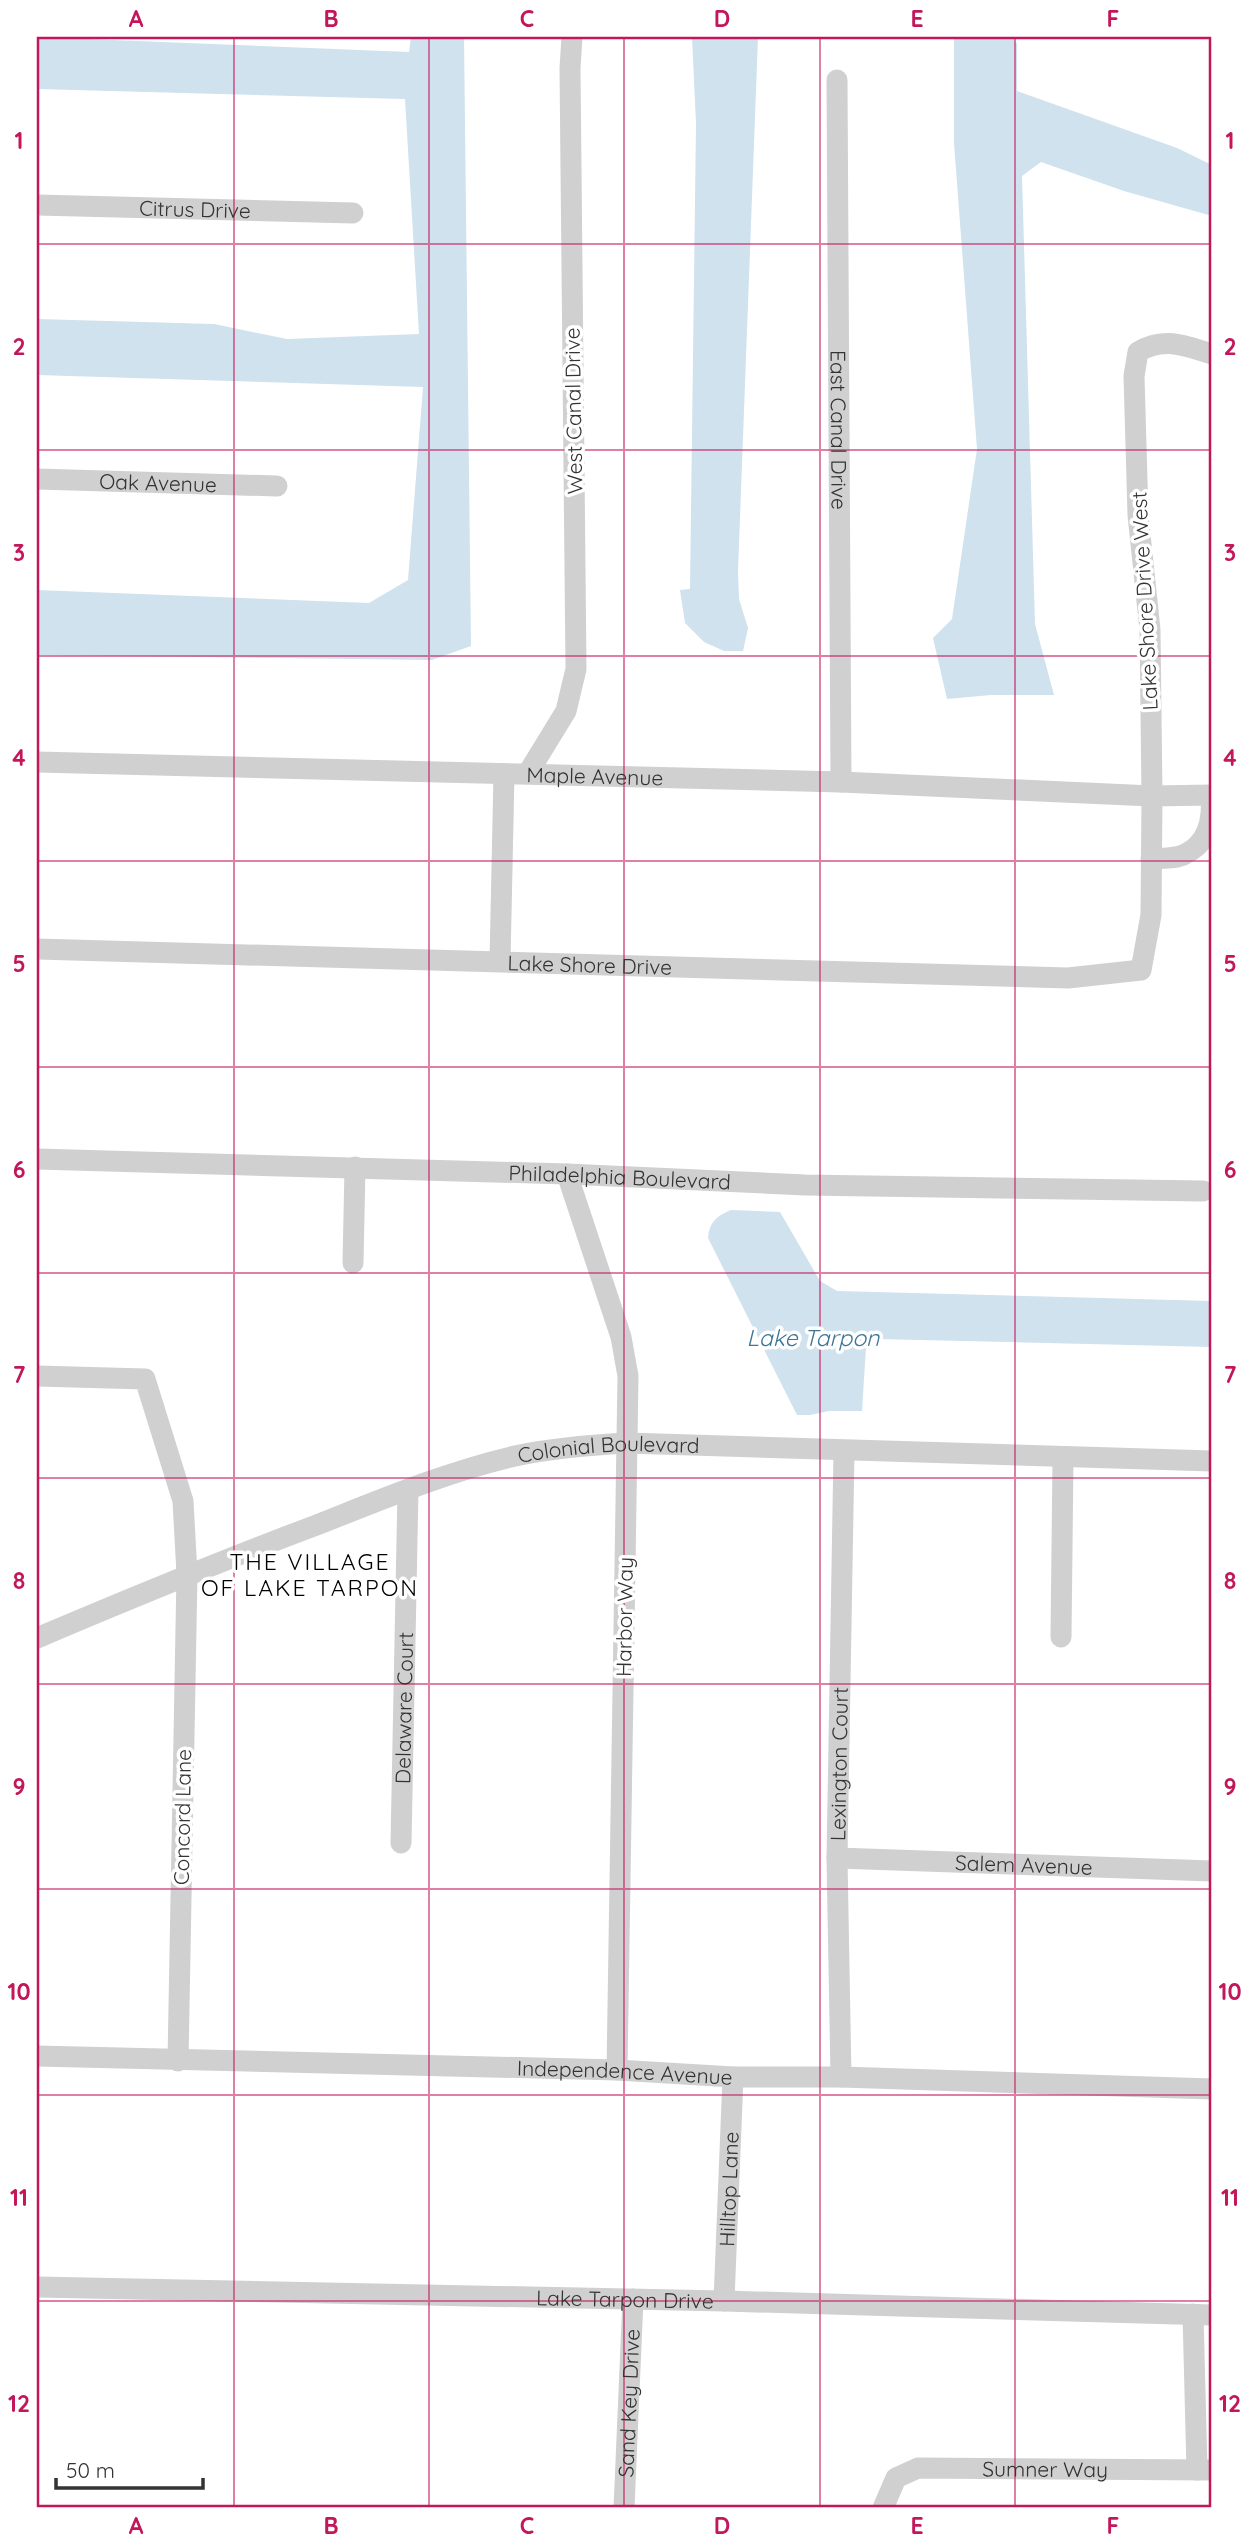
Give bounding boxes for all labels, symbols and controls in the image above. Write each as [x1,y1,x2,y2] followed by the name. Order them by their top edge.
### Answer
[129,4,144,33] text: A
[323,4,339,33] text: B
[520,4,534,33] text: C
[714,4,730,33] text: D
[910,4,924,33] text: E
[1107,4,1119,33] text: F
[15,126,23,155] text: 1
[1226,126,1234,155] text: 1
[139,195,251,223] street label: Citrus Drive
[559,327,587,495] street label: West Canal Drive
[12,332,26,361] text: 2
[1223,332,1237,361] text: 2
[826,350,852,510] street label: East Canal Drive
[99,468,217,497] street label: Oak Avenue
[1125,491,1163,711] street label: Lake Shore Drive West
[13,538,25,567] text: 3
[1224,538,1236,567] text: 3
[12,743,26,772] text: 4
[1223,743,1237,772] text: 4
[526,761,664,791] street label: Maple Avenue
[12,949,26,978] text: 5
[507,949,672,980] street label: Lake Shore Drive
[1223,949,1237,978] text: 5
[13,1155,25,1184] text: 6
[1224,1155,1236,1184] text: 6
[508,1159,731,1195] street label: Philadelphia Boulevard
[747,1323,880,1352] water label: Lake Tarpon
[13,1360,26,1389] text: 7
[1224,1360,1237,1389] text: 7
[515,1430,700,1468] street label: Colonial Boulevard
[201,1547,419,1602] district label: THE VILLAGE OF LAKE TARPON
[610,1557,638,1677] street label: Harbor Way
[13,1566,25,1595] text: 8
[1224,1566,1236,1595] text: 8
[389,1632,418,1784] street label: Delaware Court
[824,1687,853,1841] street label: Lexington Court
[168,1749,196,1885] street label: Concord Lane
[12,1772,26,1801] text: 9
[1223,1772,1237,1801] text: 9
[955,1849,1093,1880] street label: Salem Avenue
[7,1977,31,2006] text: 10
[1218,1977,1242,2006] text: 10
[517,2055,733,2090] street label: Independence Avenue
[713,2131,744,2247] street label: Hilltop Lane
[10,2183,28,2212] text: 11
[1221,2183,1239,2212] text: 11
[536,2284,714,2314] street label: Lake Tarpon Drive
[612,2328,645,2478] street label: Sand Key Drive
[8,2389,30,2418] text: 12
[1219,2389,1241,2418] text: 12
[56,2447,203,2491] scale bar
[982,2455,1108,2482] street label: Sumner Way
[66,2457,115,2483] text: 50 m
[129,2511,144,2540] text: A
[323,2511,339,2540] text: B
[520,2511,534,2540] text: C
[714,2511,730,2540] text: D
[910,2511,924,2540] text: E
[1107,2511,1119,2540] text: F

